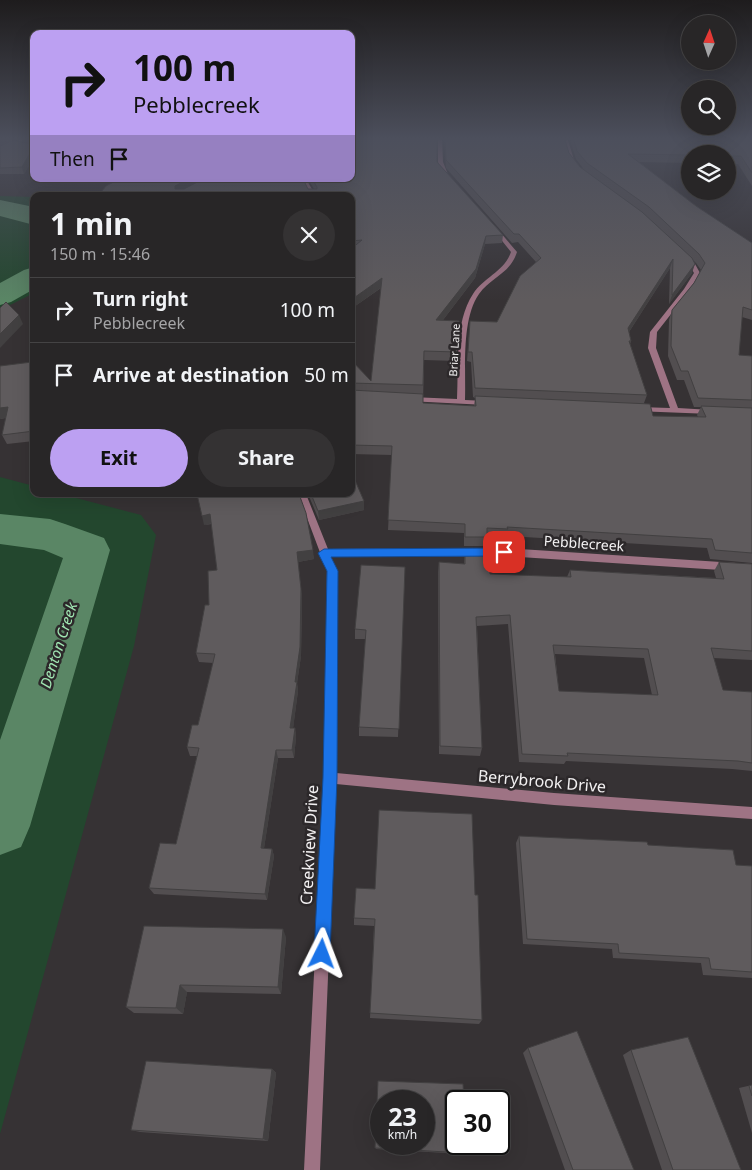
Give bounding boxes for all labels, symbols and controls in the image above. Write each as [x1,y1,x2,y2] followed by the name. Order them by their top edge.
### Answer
[681,15,736,70] north arrow
[681,15,736,200] map controls
[133,44,236,91] text: 100 m
[50,50,115,115] icon: right
[681,80,736,135] button: search
[133,89,260,119] text: Pebblecreek
[105,145,133,173] icon: arrive
[681,145,736,200] button: layers
[50,146,95,172] text: Then
[50,203,133,244] text: 1 min
[283,209,335,261] button: close
[50,243,150,265] text: 150 m · 15:46
[93,286,188,312] text: Turn right
[50,296,78,324] icon: right
[280,297,335,323] text: 100 m
[93,312,185,334] text: Pebblecreek
[445,323,463,377] street label: Briar Lane
[50,361,78,389] icon: arrive
[93,362,289,388] text: Arrive at destination
[304,362,349,388] text: 50 m
[50,429,188,487] button: Exit
[198,429,335,487] button: Share
[483,531,525,573] pin
[543,531,625,555] street label: Pebblecreek
[490,538,518,566] icon: arrive
[35,599,81,690] water label: Denton Creek
[477,764,607,798] street label: Berrybrook Drive
[295,784,323,906] street label: Creekview Drive
[295,927,347,979] position arrow
[445,1090,510,1155] speed limit sign: 30
[388,1099,417,1133] text: 23
[388,1126,417,1143] text: km/h

